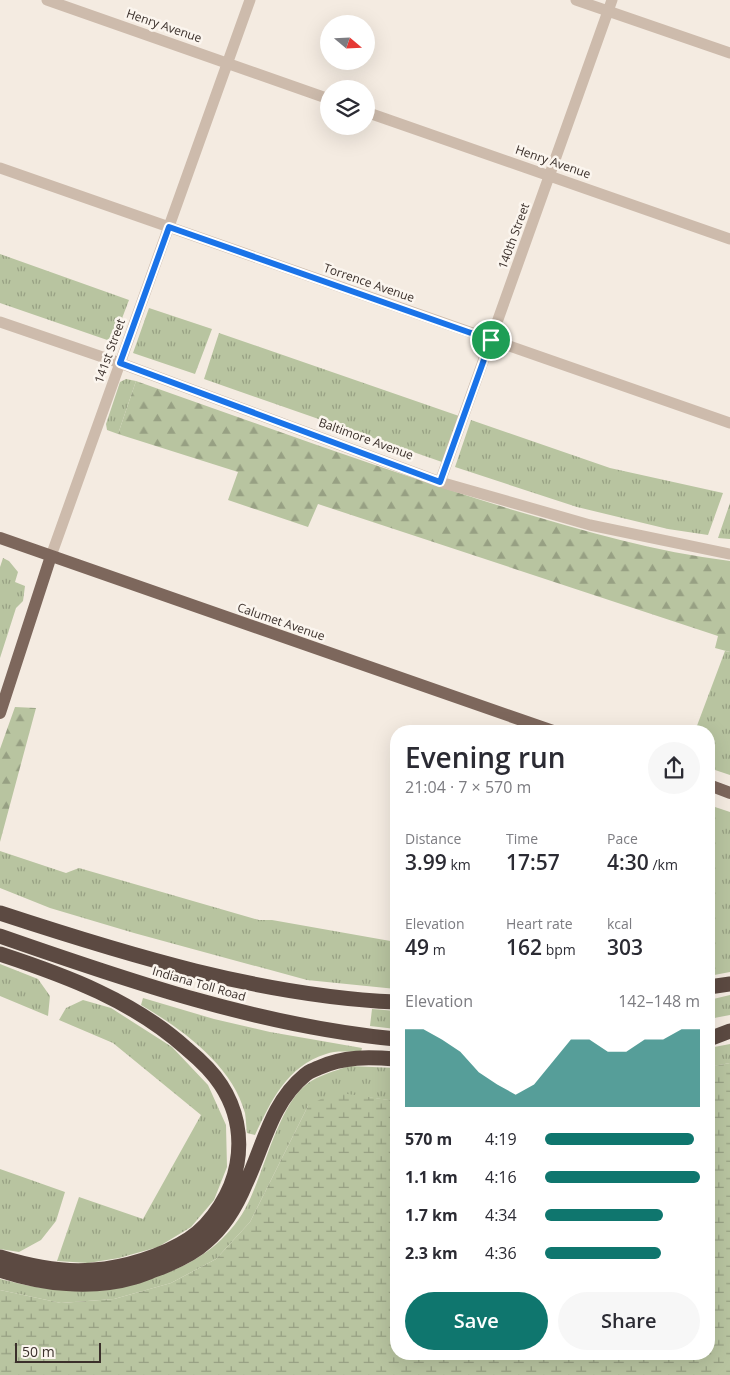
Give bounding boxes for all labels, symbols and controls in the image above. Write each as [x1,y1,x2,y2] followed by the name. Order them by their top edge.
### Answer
[124,5,204,46] street label: Henry Avenue
[320,15,375,70] north arrow
[320,15,375,135] map controls
[320,80,375,135] button: layers
[513,141,593,182] street label: Henry Avenue
[494,201,533,271] street label: 140th Street
[321,259,417,306] street label: Torrence Avenue
[90,316,129,385] street label: 141st Street
[470,319,512,361] pin
[477,326,505,354] icon: arrive
[316,414,416,464] street label: Baltimore Avenue
[235,599,327,645] street label: Calumet Avenue
[405,738,566,776] text: Evening run
[648,742,700,794] button: share
[405,776,531,798] text: 21:04 · 7 × 570 m
[405,829,461,848] text: Distance
[506,829,538,848] text: Time
[607,829,638,848] text: Pace
[405,848,447,876] text: 3.99
[506,848,560,876] text: 17:57
[607,848,649,876] text: 4:30
[447,855,471,874] text: km
[649,855,678,874] text: /km
[405,914,464,933] text: Elevation
[506,914,573,933] text: Heart rate
[607,914,632,933] text: kcal
[405,933,429,961] text: 49
[506,933,542,961] text: 162
[607,933,643,961] text: 303
[429,940,446,959] text: m
[542,940,576,959] text: bpm
[150,962,248,1005] street label: Indiana Toll Road
[405,990,473,1012] text: Elevation
[618,990,700,1012] text: 142–148 m
[405,1128,452,1150] text: 570 m
[485,1128,517,1150] text: 4:19
[405,1166,458,1188] text: 1.1 km
[485,1166,517,1188] text: 4:16
[405,1204,458,1226] text: 1.7 km
[485,1204,517,1226] text: 4:34
[405,1242,458,1264] text: 2.3 km
[485,1242,517,1264] text: 4:36
[405,1292,548,1350] button: Save
[558,1292,700,1350] button: Share
[15,1340,101,1363] scale bar
[22,1342,55,1361] text: 50 m

